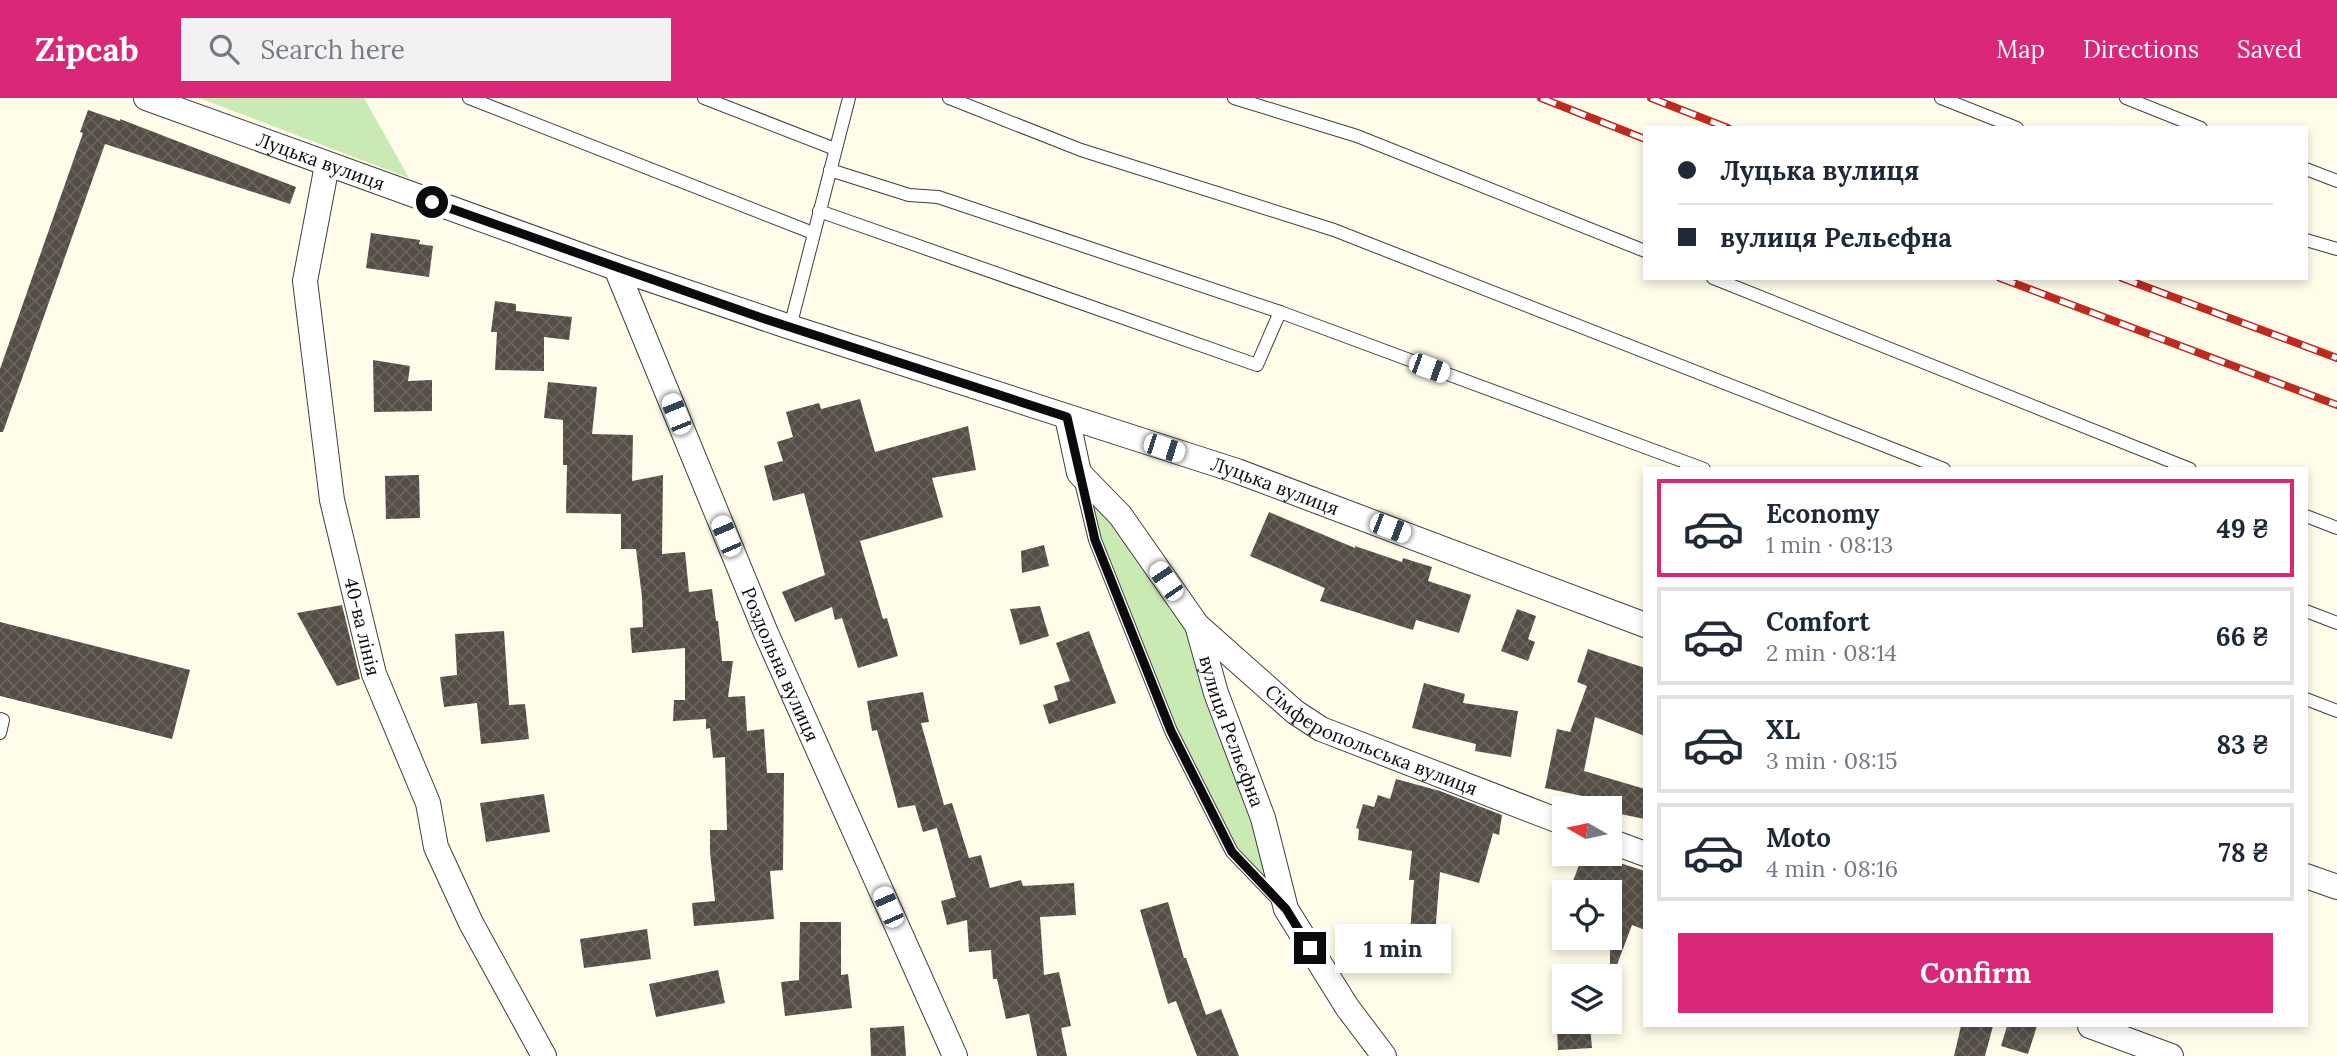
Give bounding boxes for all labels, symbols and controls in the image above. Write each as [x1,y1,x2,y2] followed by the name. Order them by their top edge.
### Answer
[181,18,671,81] search box
[35,28,139,70] text: Zipcab
[205,30,243,68] icon: search
[261,33,405,66] text: Search here
[1996,34,2045,65] text: Map
[2083,34,2199,65] text: Directions
[2237,34,2302,65] text: Saved
[254,127,388,195] street label: Луцька вулиця
[1720,154,1919,187] text: Луцька вулиця
[416,186,448,218] route start
[1720,221,1952,254] text: вулиця Рельєфна
[1406,351,1453,385] car
[659,391,694,437] car
[1141,432,1188,464] car
[1208,451,1342,520] street label: Луцька вулиця
[1682,497,1745,560] icon: car
[1766,497,1879,530] text: Economy
[1367,511,1414,545] car
[2216,512,2269,545] text: 49 ₴
[709,513,744,559] car
[1766,530,1893,559] text: 1 min · 08:13
[1146,558,1187,604] car
[339,575,386,678] street label: 40-ва лінія
[736,583,825,745] street label: Роздольна вулиця
[1682,605,1745,668] icon: car
[1766,605,1870,638] text: Comfort
[2216,620,2269,653] text: 66 ₴
[1766,638,1897,667] text: 2 min · 08:14
[1194,653,1270,810] street label: вулиця Рельєфна
[1260,679,1481,800] street label: Сімферопольська вулиця
[1682,713,1745,776] icon: car
[1766,713,1800,746] text: XL
[2216,728,2269,761] text: 83 ₴
[1766,746,1898,775] text: 3 min · 08:15
[1552,796,1622,866] north arrow
[1552,796,1622,1034] map controls
[1682,821,1745,884] icon: car
[1766,821,1831,854] text: Moto
[2219,836,2269,869] text: 78 ₴
[1766,854,1898,883] text: 4 min · 08:16
[1552,880,1622,950] button: locate
[870,884,907,930] car
[1334,924,1450,972] callout: 1 min
[1294,932,1326,964] route end
[1678,933,2273,1013] button: Confirm
[1364,934,1422,963] text: 1 min
[1552,964,1622,1034] button: layers

